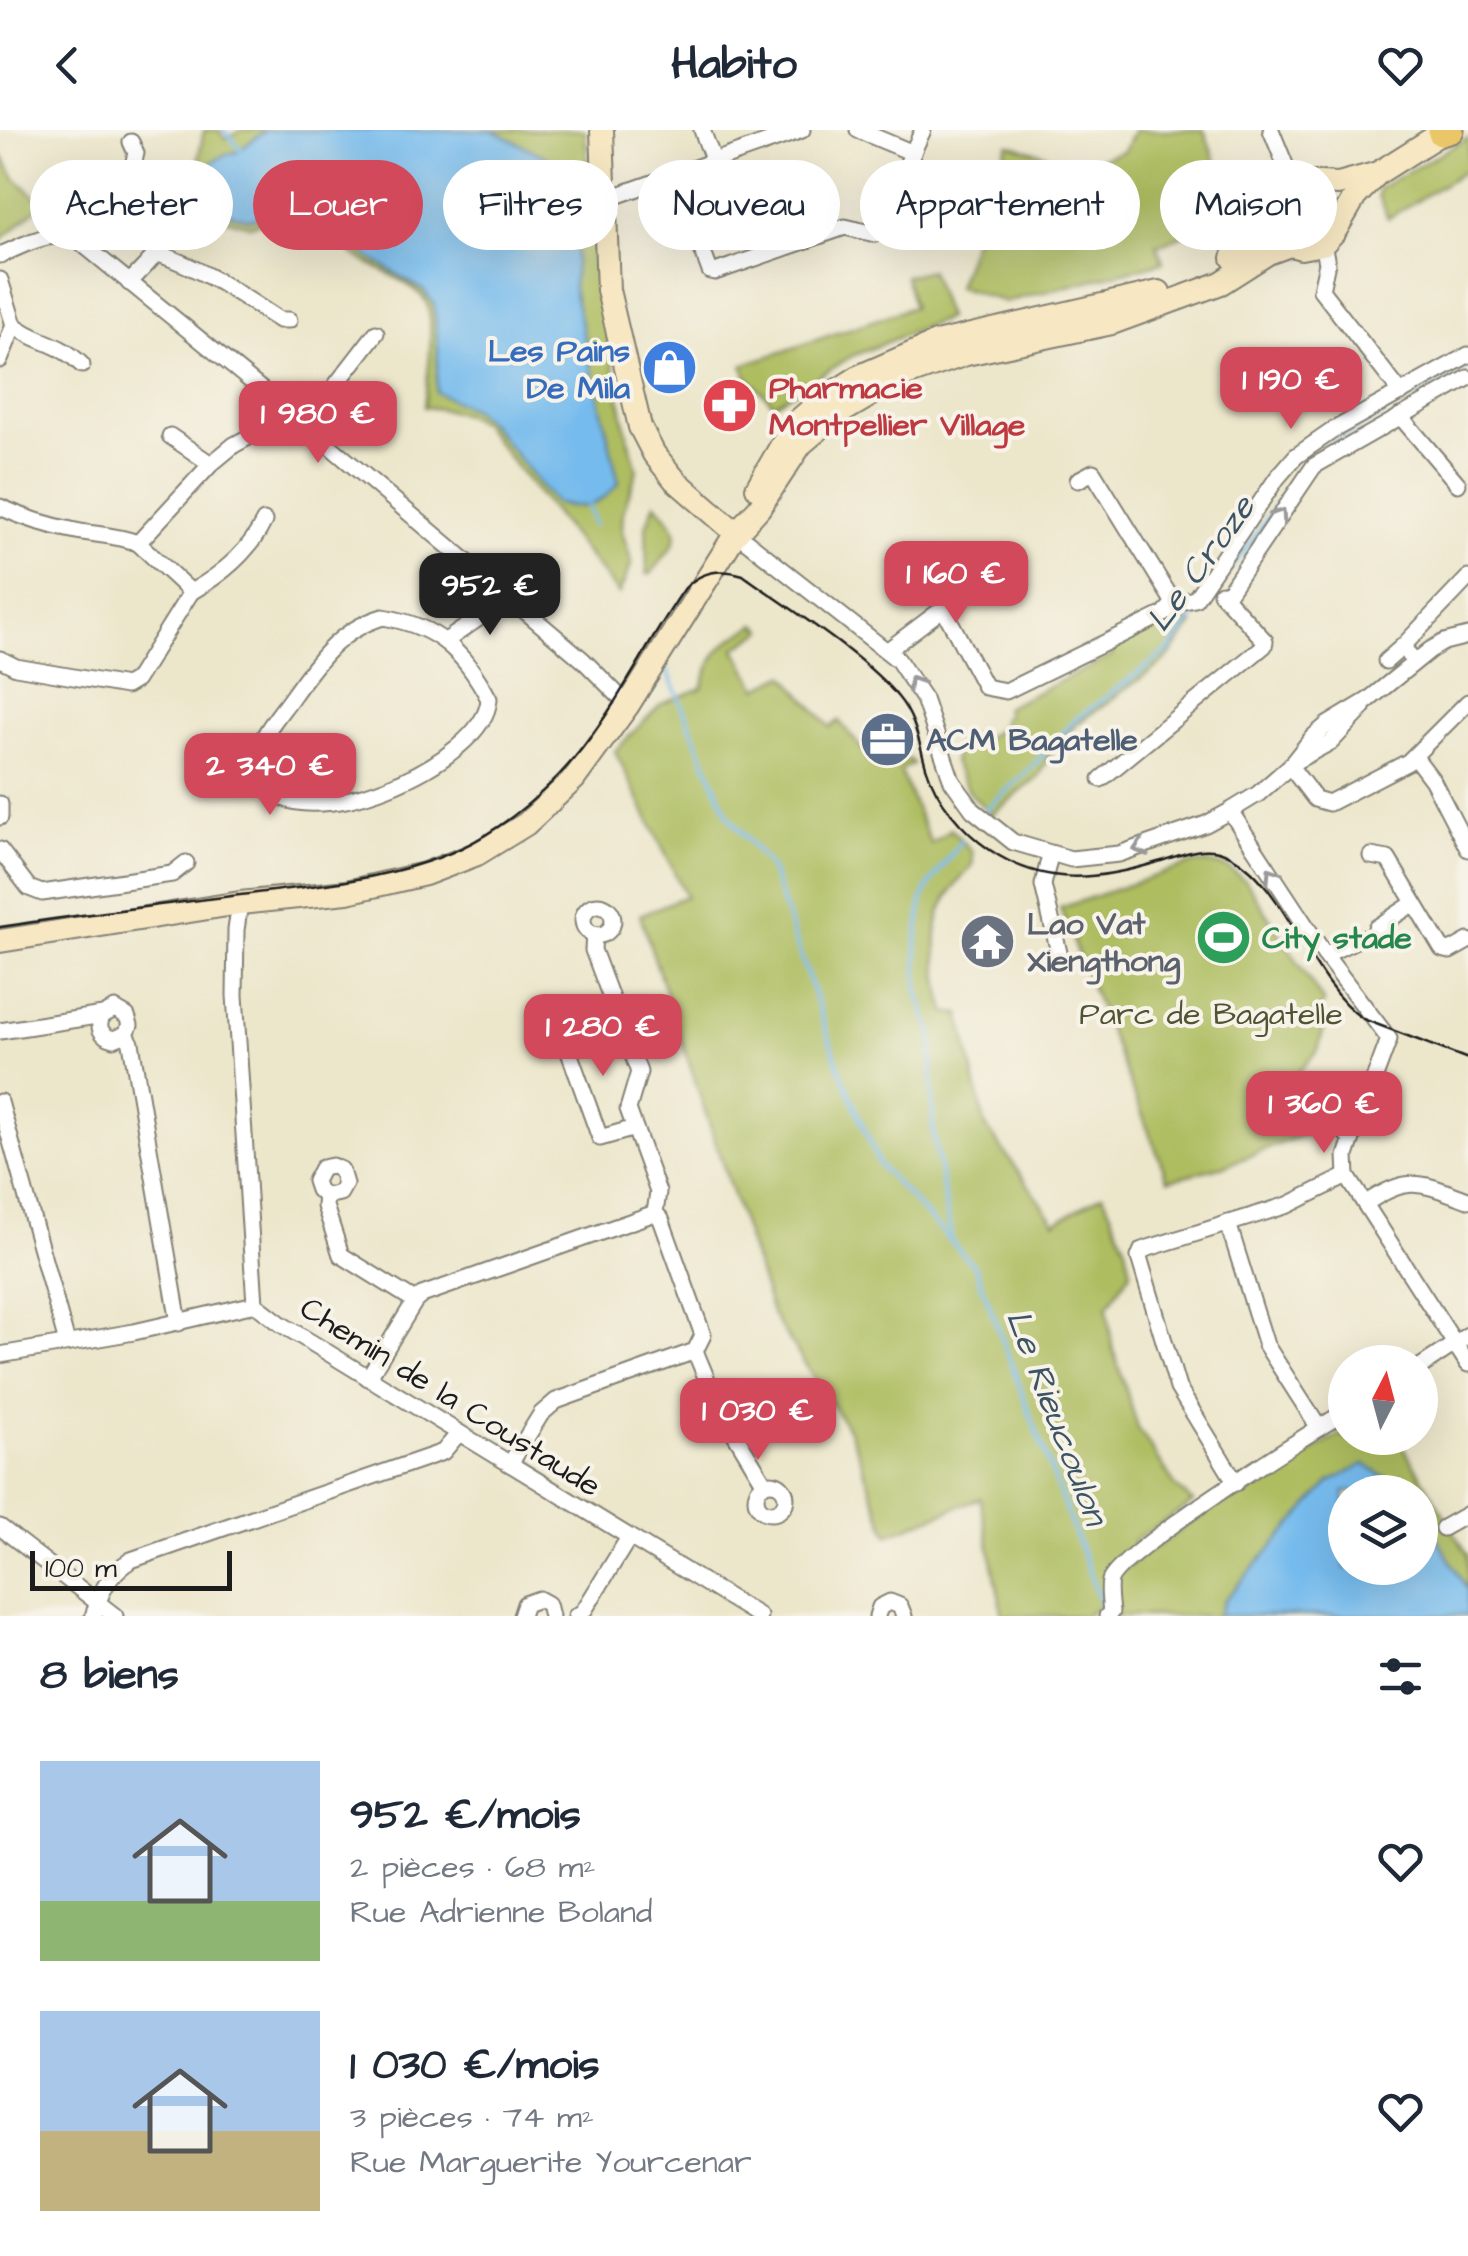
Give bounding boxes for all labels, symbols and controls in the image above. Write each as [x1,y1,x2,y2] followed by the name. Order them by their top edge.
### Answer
[671,34,797,96] text: Habito
[40,38,95,93] icon: back
[1373,38,1428,93] icon: heart
[30,160,233,250] chip: Acheter
[253,160,423,250] chip: Louer
[443,160,618,250] chip: Filtres
[638,160,840,250] chip: Nouveau
[860,160,1140,250] chip: Appartement
[1160,160,1337,250] chip: Maison
[488,329,631,411] place label: Les Pains De Mila
[639,338,699,398] shop icon: Les Pains De Mila
[1199,347,1383,432] pin: 1 190 €
[1242,357,1340,402] text: 1 190 €
[769,366,1025,449] place label: Pharmacie Montpellier Village
[700,375,760,435] pharmacy icon: Pharmacie Montpellier Village
[226,381,410,466] pin: 1 980 €
[261,391,375,436] text: 1 980 €
[1135,484,1268,642] water label: Le Croze
[1268,508,1287,526] one-way arrow
[864,541,1048,626] pin: 1 160 €
[906,551,1006,596] text: 1 160 €
[420,553,560,638] pin: 952 €
[441,563,539,608] text: 952 €
[908,675,927,693] one-way arrow
[857,709,917,769] office icon: ACM Bagatelle
[926,718,1138,764] place label: ACM Bagatelle
[178,733,362,818] pin: 2 340 €
[206,743,334,788] text: 2 340 €
[1133,836,1150,856] one-way arrow
[1266,867,1285,885] one-way arrow
[1027,902,1181,985] place label: Lao Vat Xiengthong
[1193,907,1253,967] sports icon: City stade
[958,911,1018,971] temple icon: Lao Vat Xiengthong
[1262,916,1412,962] place label: City stade
[1079,992,1343,1037] park label: Parc de Bagatelle
[511,994,695,1079] pin: 1 280 €
[546,1004,660,1049] text: 1 280 €
[1232,1071,1416,1156] pin: 1 360 €
[1268,1081,1380,1126] text: 1 360 €
[291,1286,609,1508] street label: Chemin de la Coustaude
[993,1303,1121,1534] water label: Le Rieucoulon
[1328,1345,1438,1455] north arrow
[1328,1345,1438,1585] map controls
[666,1378,850,1463] pin: 1 030 €
[702,1388,814,1433] text: 1 030 €
[1328,1475,1438,1585] button: layers
[30,1546,232,1590] scale bar
[45,1549,117,1588] text: 100 m
[40,1647,179,1705] text: 8 biens
[1373,1649,1428,1704] icon: filters
[350,1787,581,1845] text: 952 €/mois
[120,1801,240,1921] icon: home
[1373,1834,1428,1889] icon: heart
[350,1845,595,1890] text: 2 pièces · 68 m²
[350,1890,653,1935] text: Rue Adrienne Boland
[350,2037,600,2095] text: 1 030 €/mois
[120,2051,240,2171] icon: home
[1373,2084,1428,2139] icon: heart
[350,2095,594,2140] text: 3 pièces · 74 m²
[350,2140,752,2185] text: Rue Marguerite Yourcenar

